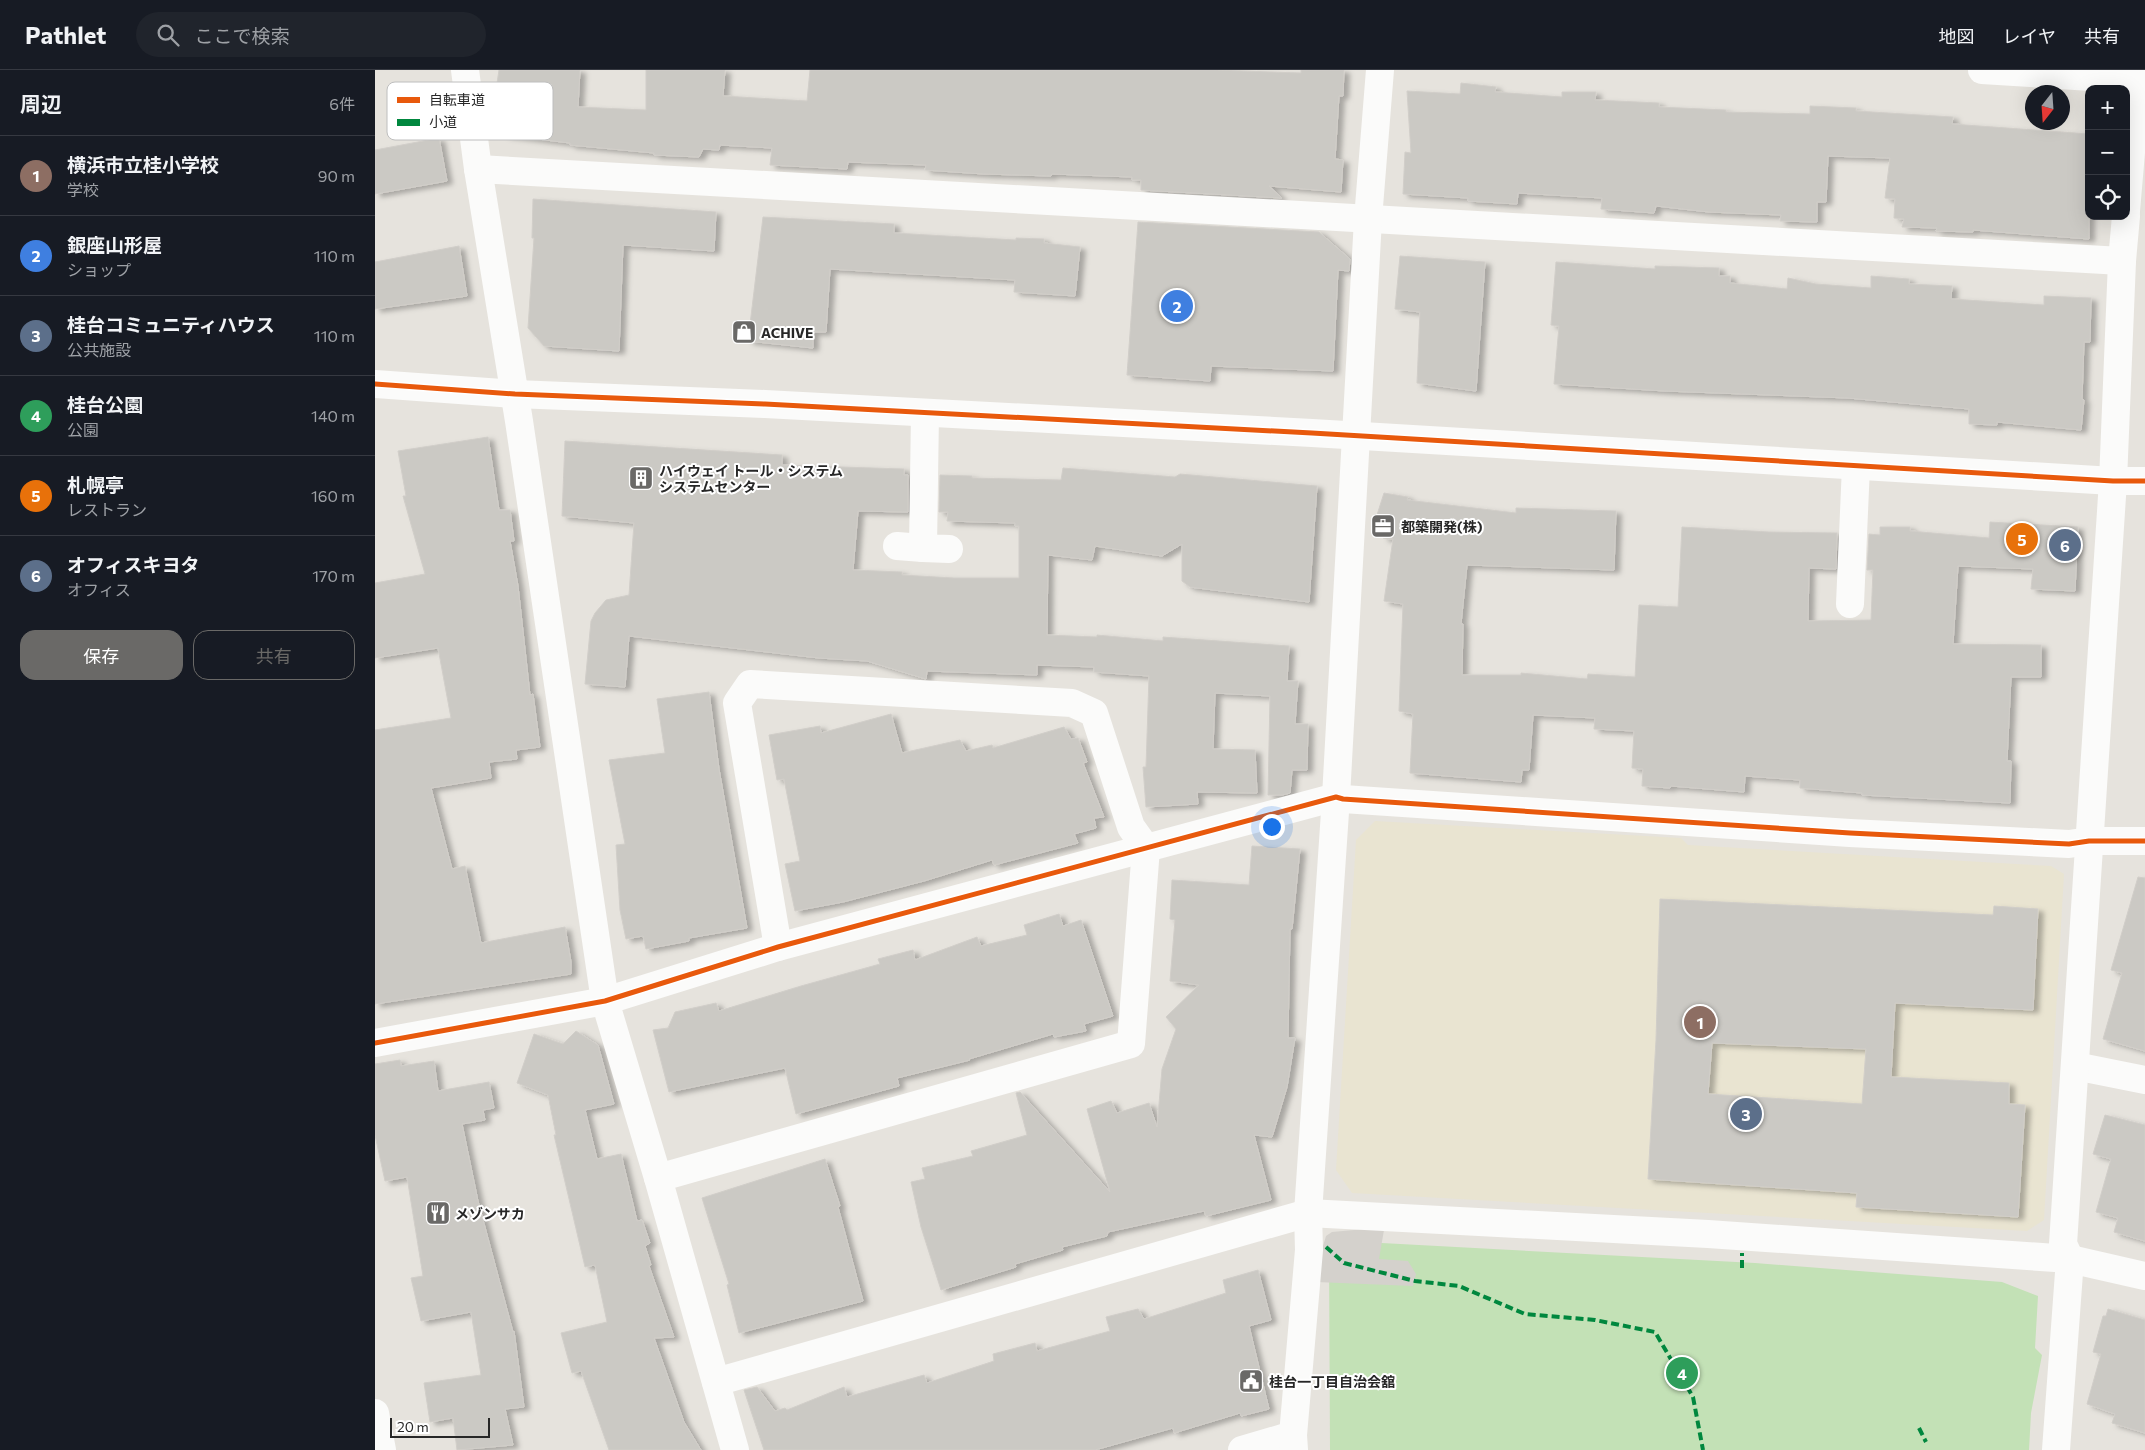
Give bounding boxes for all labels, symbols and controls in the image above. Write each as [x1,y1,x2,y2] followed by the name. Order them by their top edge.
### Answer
[136,12,486,57] search box
[25,20,106,49] text: Pathlet
[154,21,182,49] icon: search
[194,24,290,47] text: ここで検索
[1939,25,1975,47] text: 地図
[2003,25,2056,47] text: レイヤ
[2084,25,2120,47] text: 共有
[387,82,553,140] legend
[2025,85,2070,130] north arrow
[2085,85,2130,220] map controls
[2085,85,2130,130] button: +
[20,91,62,116] text: 周辺
[429,91,485,108] text: 自転車道
[329,94,355,113] text: 6件
[429,113,457,130] text: 小道
[2085,130,2130,175] button: −
[67,153,219,176] text: 横浜市立桂小学校
[32,166,40,185] text: 1
[318,166,355,185] text: 90 m
[2085,175,2130,220] button: locate
[67,180,99,199] text: 学校
[67,233,162,256] text: 銀座山形屋
[31,246,41,265] text: 2
[314,246,355,265] text: 110 m
[67,260,131,279] text: ショップ
[1161,287,1193,325] pin: 2
[67,313,275,336] text: 桂台コミュニティハウス
[731,319,757,345] shop icon: ACHIVE
[761,324,813,341] place label: ACHIVE
[31,326,41,345] text: 3
[314,326,355,345] text: 110 m
[67,340,131,359] text: 公共施設
[67,393,143,416] text: 桂台公園
[31,406,41,425] text: 4
[311,406,355,425] text: 140 m
[67,420,99,439] text: 公園
[659,462,843,495] place label: ハイウェイ トール・システム システムセンター
[628,465,654,491] building icon: ハイウェイ トール・システム システムセンター
[67,473,124,496] text: 札幌亭
[31,486,41,505] text: 5
[311,486,355,505] text: 160 m
[67,500,147,519] text: レストラン
[1370,513,1396,539] office icon: 都築開発(株)
[1401,518,1483,535] place label: 都築開発(株)
[2006,520,2038,558] pin: 5
[2049,526,2081,564] pin: 6
[67,553,200,576] text: オフィスキヨタ
[31,566,41,585] text: 6
[312,566,355,585] text: 170 m
[67,580,131,599] text: オフィス
[20,630,183,680] button: 保存
[193,630,355,680] button: 共有
[1259,814,1285,840] your location
[1684,1003,1716,1041] pin: 1
[1730,1095,1762,1133] pin: 3
[425,1200,451,1226] restaurant icon: メゾンサカ
[455,1205,525,1222] place label: メゾンサカ
[1666,1354,1698,1392] pin: 4
[1238,1368,1264,1394] public building icon: 桂台一丁目自治会舘
[1269,1373,1395,1390] place label: 桂台一丁目自治会舘
[390,1415,490,1438] scale bar
[397,1418,429,1435] text: 20 m

